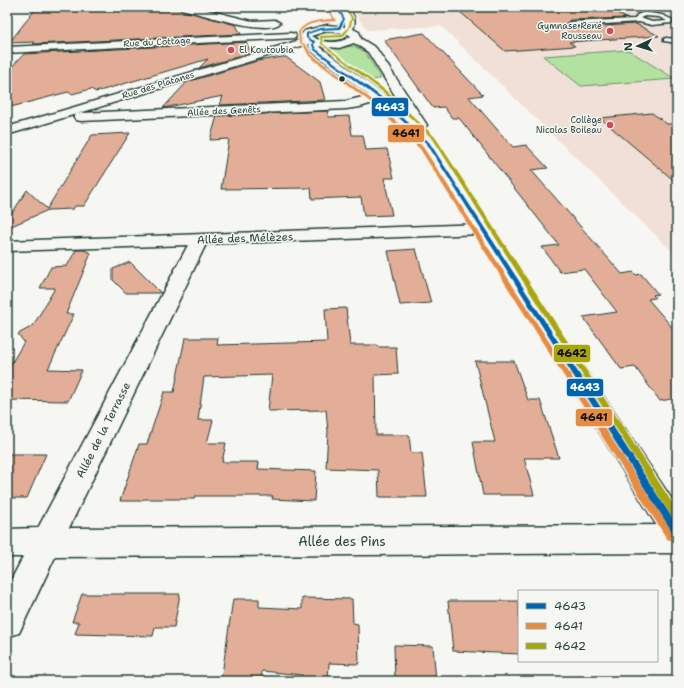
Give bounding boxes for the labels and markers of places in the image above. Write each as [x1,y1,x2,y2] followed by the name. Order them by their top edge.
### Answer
[537,20,602,42] place label: Gymnase René Rousseau
[605,26,615,36] marker: Gymnase René Rousseau
[239,44,294,56] place label: El Koutoubia
[226,45,236,55] marker: El Koutoubia
[337,74,347,84] unlabelled marker
[536,114,602,136] place label: Collège Nicolas Boileau
[605,120,615,130] marker: Collège Nicolas Boileau

